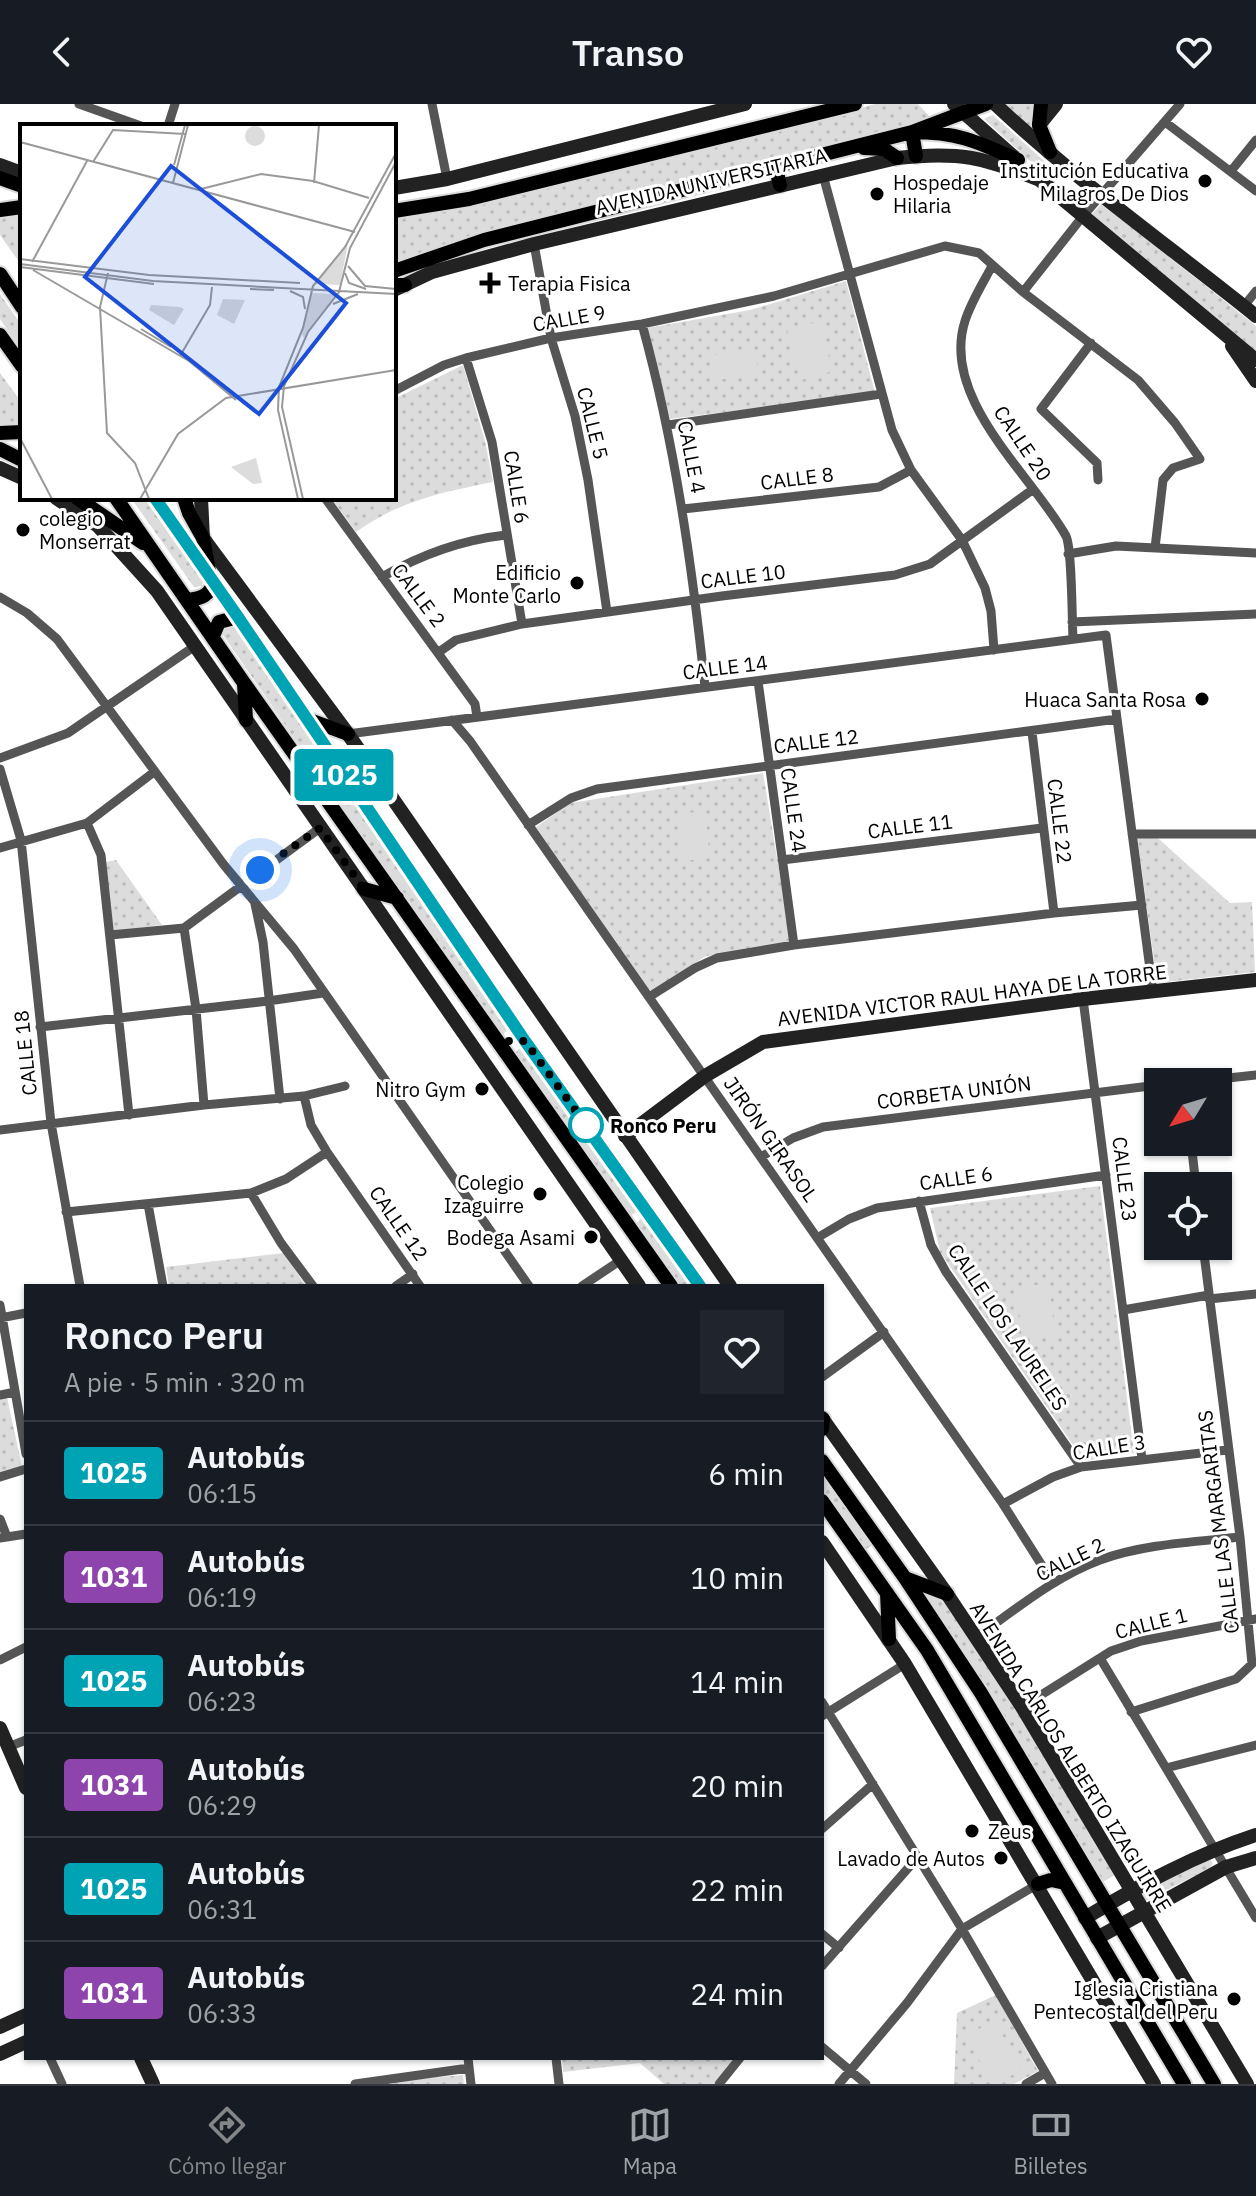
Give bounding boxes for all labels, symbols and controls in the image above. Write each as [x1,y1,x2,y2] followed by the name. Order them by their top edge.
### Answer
[572,29,684,76] text: Transo
[40,30,84,74] icon: back
[1172,30,1216,74] icon: heart
[20,124,396,500] inset map
[592,141,830,221] street label: AVENIDA UNIVERSITARIA
[1000,157,1189,207] place label: Institución Educativa Milagros De Dios
[893,169,989,219] place label: Hospedaje Hilaria
[1196,172,1214,190] marker: Institución Educativa Milagros De Dios
[868,185,886,203] marker: Hospedaje Hilaria
[508,270,631,297] place label: Terapia Fisica
[479,272,501,294] marker: Terapia Fisica
[530,298,608,338] street label: CALLE 9
[571,384,615,462] street label: CALLE 5
[988,400,1058,486] street label: CALLE 20
[672,418,712,496] street label: CALLE 4
[498,449,536,525] street label: CALLE 6
[759,460,835,496] street label: CALLE 8
[39,505,131,555] place label: colegio Monserrat
[14,521,32,539] marker: colegio Monserrat
[386,557,452,633] street label: CALLE 2
[699,557,787,595] street label: CALLE 10
[452,559,561,609] place label: Edificio Monte Carlo
[568,574,586,592] marker: Edificio Monte Carlo
[681,648,769,686] street label: CALLE 14
[1024,686,1186,713] place label: Huaca Santa Rosa
[1193,690,1211,708] marker: Huaca Santa Rosa
[772,722,860,760] street label: CALLE 12
[288,749,400,801] line badge: 1025
[310,756,378,793] text: 1025
[775,766,813,854] street label: CALLE 24
[1041,777,1079,865] street label: CALLE 22
[866,807,954,845] street label: CALLE 11
[240,850,280,890] your location
[776,958,1168,1032] street label: AVENIDA VICTOR RAUL HAYA DE LA TORRE
[7,1009,43,1097] street label: CALLE 18
[1144,1068,1232,1156] north arrow
[1144,1068,1232,1260] map controls
[875,1069,1033,1115] street label: CORBETA UNIÓN
[718,1071,824,1207] street label: JIRÓN GIRASOL
[375,1076,466,1103] place label: Nitro Gym
[473,1080,491,1098] marker: Nitro Gym
[569,1108,603,1142] marker: Ronco Peru
[610,1112,717,1139] place label: Ronco Peru
[1106,1135,1144,1223] street label: CALLE 23
[918,1160,994,1196] street label: CALLE 6
[444,1169,524,1219] place label: Colegio Izaguirre
[1144,1172,1232,1260] button: locate
[363,1180,435,1266] street label: CALLE 12
[531,1185,549,1203] marker: Colegio Izaguirre
[447,1224,575,1251] place label: Bodega Asami
[582,1228,600,1246] marker: Bodega Asami
[942,1238,1074,1416] street label: CALLE LOS LAURELES
[64,1310,264,1359] text: Ronco Peru
[700,1310,784,1394] button: heart
[64,1365,306,1399] text: A pie · 5 min · 320 m
[1191,1409,1245,1635] street label: CALLE LAS MARGARITAS
[1071,1428,1147,1466] street label: CALLE 3
[187,1437,305,1476] text: Autobús
[80,1454,147,1491] text: 1025
[708,1454,784,1493] text: 6 min
[187,1476,257,1510] text: 06:15
[1031,1531,1109,1587] street label: CALLE 2
[187,1541,305,1580] text: Autobús
[80,1558,147,1595] text: 1031
[690,1558,784,1597] text: 10 min
[187,1580,257,1614] text: 06:19
[964,1597,1178,1917] street label: AVENIDA CARLOS ALBERTO IZAGUIRRE
[1112,1601,1190,1645] street label: CALLE 1
[187,1645,305,1684] text: Autobús
[80,1662,147,1699] text: 1025
[690,1662,784,1701] text: 14 min
[187,1684,257,1718] text: 06:23
[187,1749,305,1788] text: Autobús
[80,1766,147,1803] text: 1031
[690,1766,784,1805] text: 20 min
[187,1788,257,1822] text: 06:29
[988,1818,1032,1845] place label: Zeus
[963,1822,981,1840] marker: Zeus
[837,1845,985,1872] place label: Lavado de Autos
[992,1849,1010,1867] marker: Lavado de Autos
[187,1853,305,1892] text: Autobús
[80,1870,147,1907] text: 1025
[690,1870,784,1909] text: 22 min
[187,1892,257,1926] text: 06:31
[187,1957,305,1996] text: Autobús
[80,1974,147,2011] text: 1031
[690,1974,784,2013] text: 24 min
[1033,1975,1218,2025] place label: Iglesia Cristiana Pentecostal del Peru
[1225,1990,1243,2008] marker: Iglesia Cristiana Pentecostal del Peru
[187,1996,257,2030] text: 06:33
[168,2103,286,2180] tab: Cómo llegar
[623,2103,677,2180] tab: Mapa
[1013,2103,1088,2180] tab: Billetes

